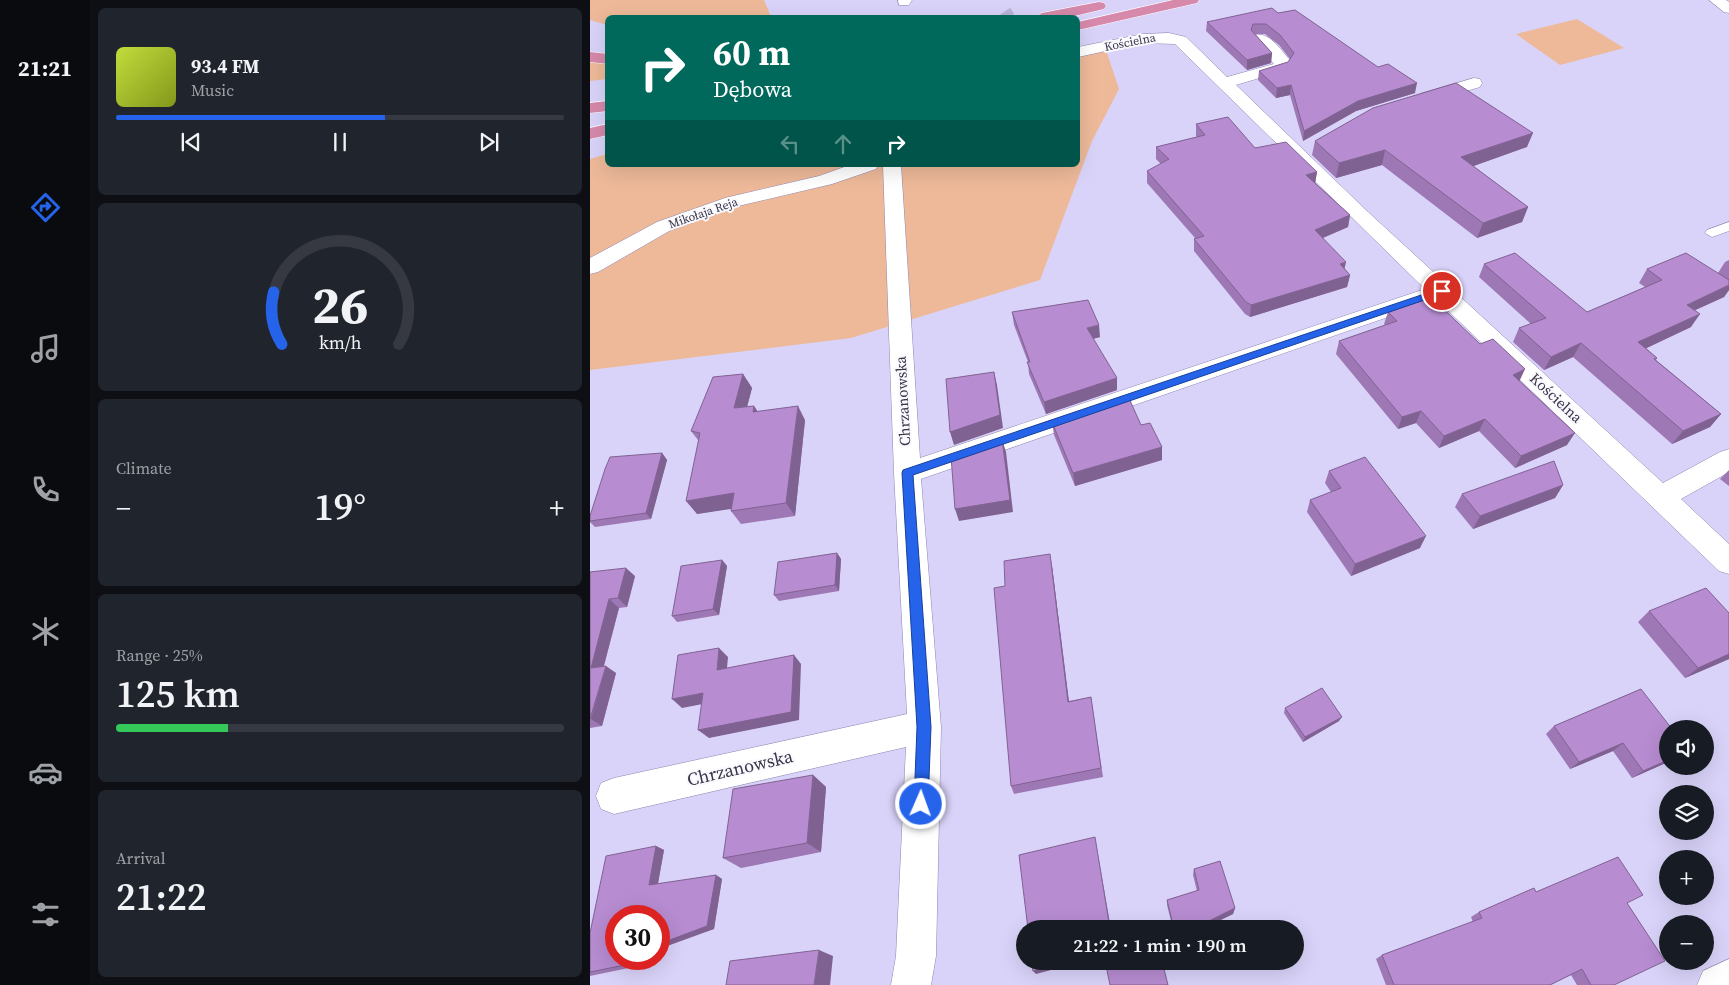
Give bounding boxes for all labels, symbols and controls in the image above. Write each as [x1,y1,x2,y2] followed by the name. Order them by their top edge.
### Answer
[713,29,790,77] text: 60 m
[1103,29,1158,55] street label: Kościelna
[630,35,695,100] icon: right
[18,53,72,83] text: 21:21
[191,53,260,79] text: 93.4 FM
[713,74,792,104] text: Dębowa
[191,79,234,101] text: Music
[177,128,205,156] icon: previous
[326,128,354,156] icon: pause
[475,128,503,156] icon: next
[776,130,804,158] icon: left
[829,130,857,158] icon: ahead
[882,130,910,158] icon: right
[28,190,63,225] icon: directions
[666,193,741,232] street label: Mikołaja Reja
[312,269,368,340] text: 26
[1421,270,1463,312] pin
[1428,277,1456,305] icon: arrive
[319,330,362,355] text: km/h
[28,331,63,366] icon: music
[890,355,915,447] street label: Chrzanowska
[1525,368,1588,428] street label: Kościelna
[116,457,172,479] text: Climate
[28,472,63,507] icon: phone
[314,481,366,533] text: 19°
[116,489,131,527] text: −
[549,489,564,527] text: +
[28,614,63,649] icon: climate
[116,644,203,666] text: Range · 25%
[116,668,240,720] text: 125 km
[1659,720,1714,970] map controls
[1659,720,1714,775] button: sound
[684,743,796,792] street label: Chrzanowska
[28,755,63,790] icon: car
[894,777,946,829] position arrow
[1659,785,1714,840] button: layers
[116,847,165,869] text: Arrival
[1659,850,1714,905] button: +
[116,871,206,923] text: 21:22
[28,897,63,932] icon: filters
[605,905,670,970] speed limit sign: 30
[1659,915,1714,970] button: −
[1073,932,1247,958] text: 21:22 · 1 min · 190 m

